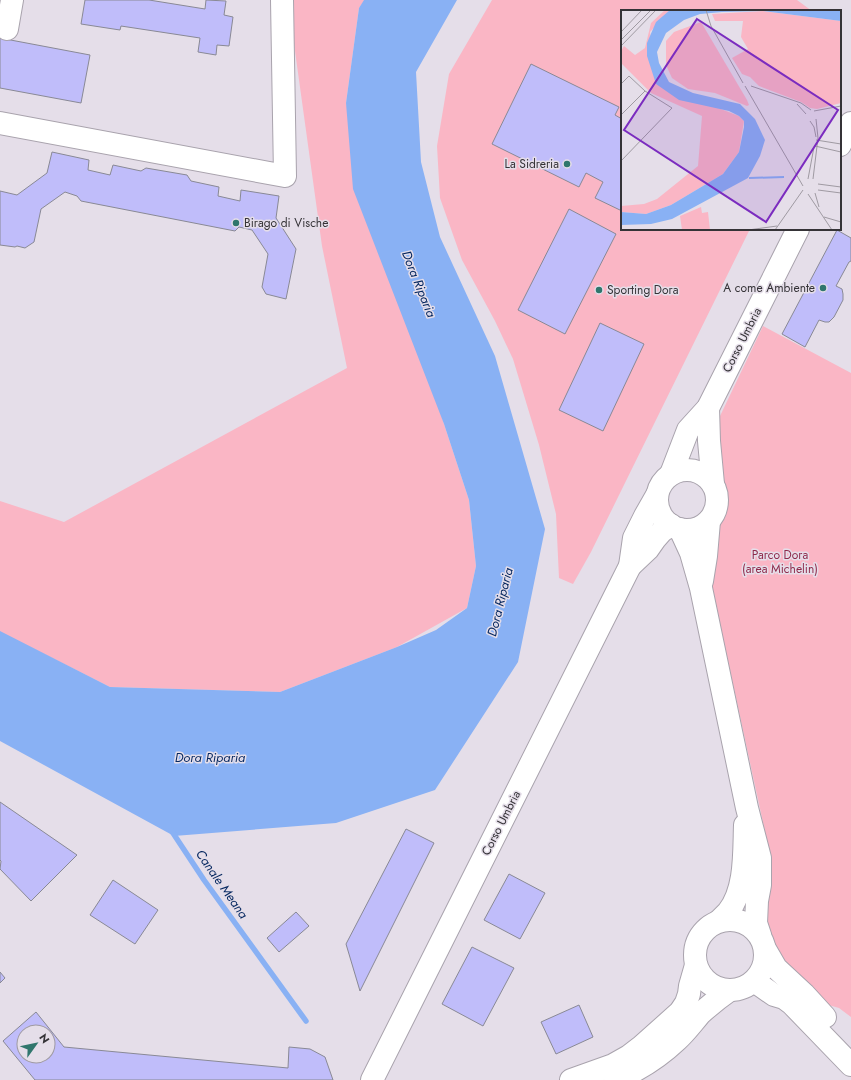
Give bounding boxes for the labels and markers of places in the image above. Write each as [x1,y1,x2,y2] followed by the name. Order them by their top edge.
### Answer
[505,155,559,173] place label: La Sidreria
[562,159,572,169] marker: La Sidreria
[244,214,328,232] place label: Birago di Vische
[231,218,241,228] marker: Birago di Vische
[723,279,815,297] place label: A come Ambiente
[607,281,679,299] place label: Sporting Dora
[818,283,828,293] marker: A come Ambiente
[594,285,604,295] marker: Sporting Dora

